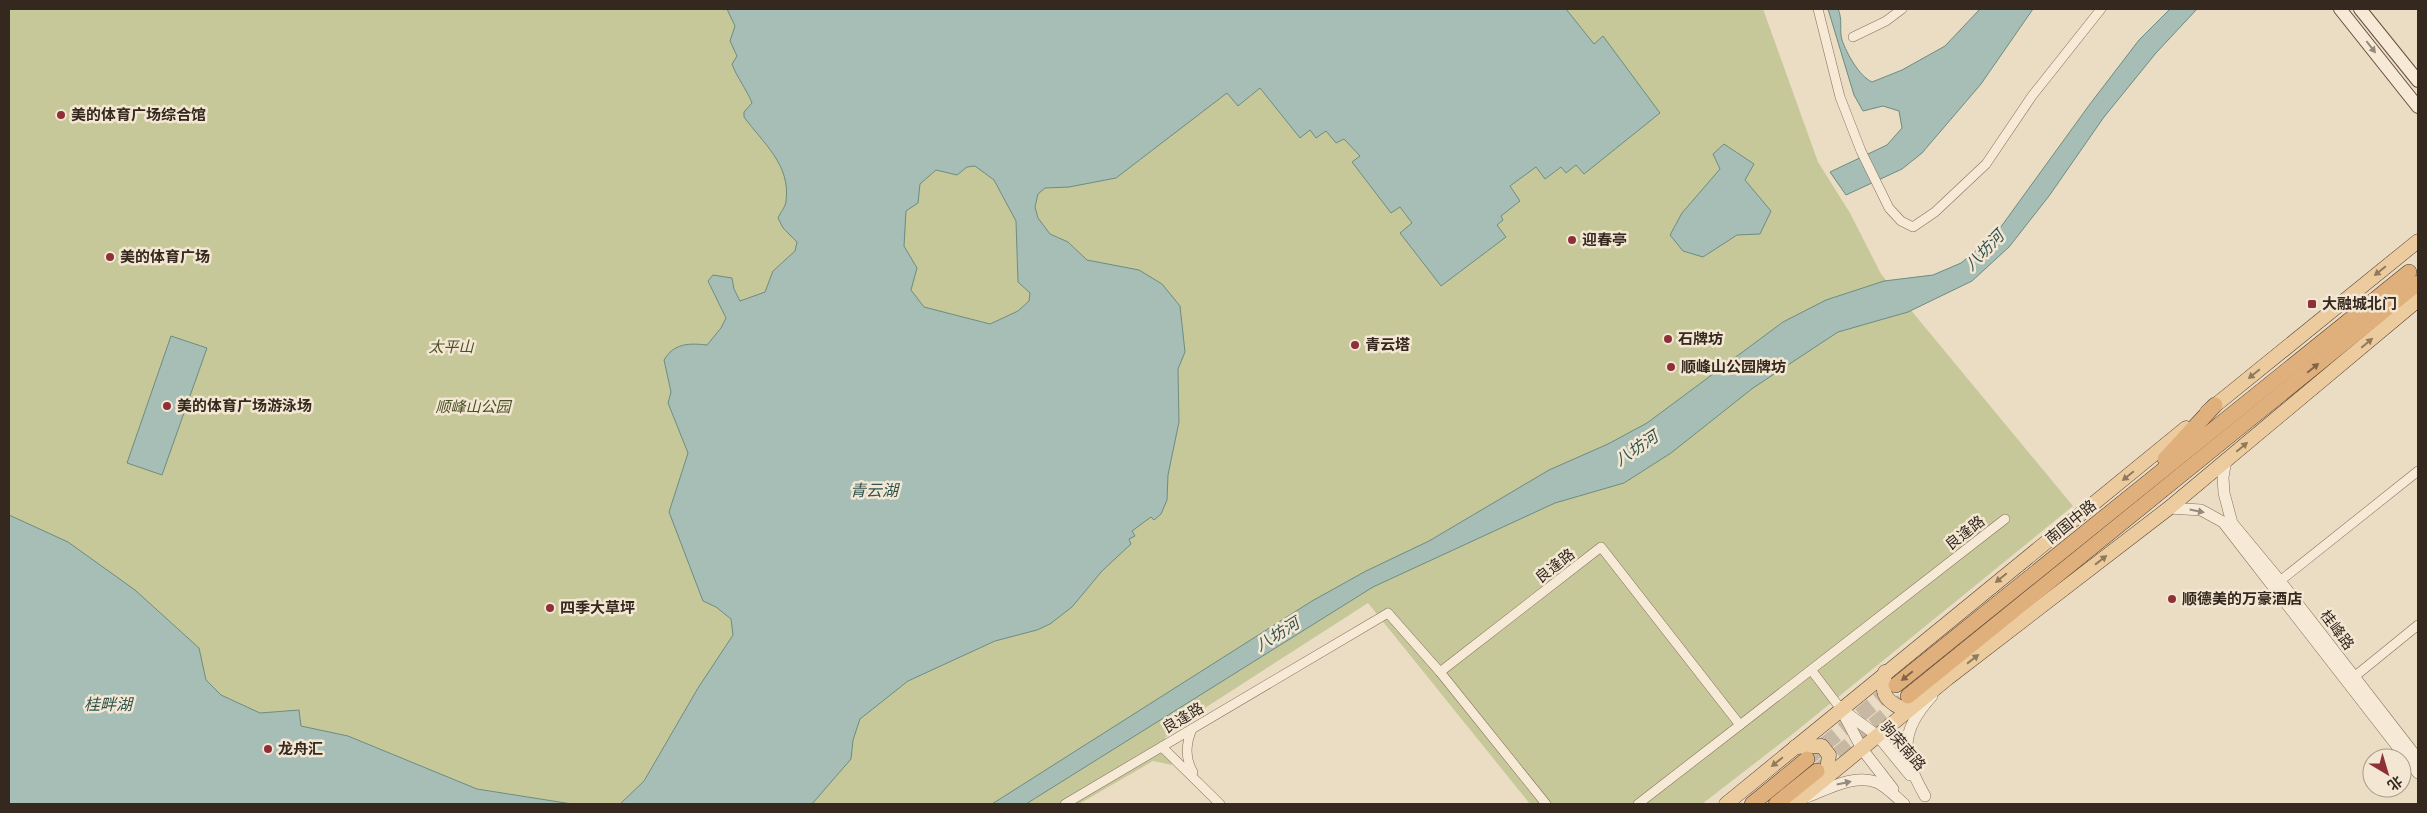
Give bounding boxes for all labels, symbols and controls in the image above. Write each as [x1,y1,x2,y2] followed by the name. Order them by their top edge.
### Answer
[2365,40,2376,53] one-way arrow
[71,104,206,125] place label: 美的体育广场综合馆
[55,109,67,121] marker: 美的体育广场综合馆
[1959,223,2011,275] water label: 八坊河
[1582,229,1627,250] place label: 迎春亭
[1566,234,1578,246] marker: 迎春亭
[120,246,210,267] place label: 美的体育广场
[104,251,116,263] marker: 美的体育广场
[2374,266,2387,277] one-way arrow
[2322,293,2397,314] place label: 大融城北门
[2306,298,2318,310] marker: 大融城北门
[1678,328,1723,349] place label: 石牌坊
[1662,333,1674,345] marker: 石牌坊
[1365,334,1410,355] place label: 青云塔
[428,336,474,357] park label: 太平山
[2360,338,2373,349] one-way arrow
[1349,339,1361,351] marker: 青云塔
[1681,356,1786,377] place label: 顺峰山公园牌坊
[1665,361,1677,373] marker: 顺峰山公园牌坊
[2306,363,2319,374] one-way arrow
[2248,368,2261,379] one-way arrow
[177,395,312,416] place label: 美的体育广场游泳场
[435,396,512,417] park label: 顺峰山公园
[161,400,173,412] marker: 美的体育广场游泳场
[1610,424,1665,471] water label: 八坊河
[2235,442,2248,453] one-way arrow
[2122,470,2135,481] one-way arrow
[850,479,901,501] water label: 青云湖
[2041,495,2101,549] street label: 南国中路
[2190,507,2205,515] one-way arrow
[1940,510,1989,555] street label: 良逢路
[1530,543,1579,588] street label: 良逢路
[2094,555,2108,565] one-way arrow
[1995,573,2008,584] one-way arrow
[2182,588,2302,609] place label: 顺德美的万豪酒店
[2166,593,2178,605] marker: 顺德美的万豪酒店
[560,597,635,618] place label: 四季大草坪
[544,602,556,614] marker: 四季大草坪
[2315,605,2359,654] street label: 桂峰路
[1251,610,1306,656] water label: 八坊河
[1966,654,1979,664] one-way arrow
[1901,670,1914,681] one-way arrow
[84,693,135,715] water label: 桂畔湖
[1158,697,1207,738] street label: 良逢路
[1876,716,1931,775] street label: 驹荣南路
[278,738,323,759] place label: 龙舟汇
[262,743,274,755] marker: 龙舟汇
[2362,748,2412,798] north arrow
[1770,757,1783,768] one-way arrow
[2383,771,2407,795] text: 北
[1837,779,1852,787] one-way arrow

